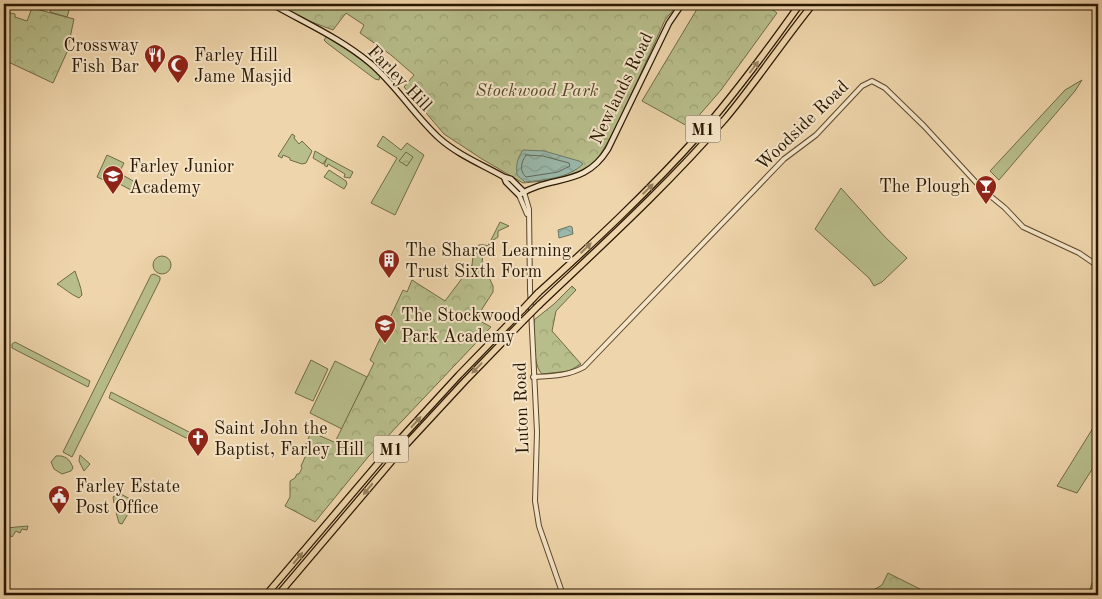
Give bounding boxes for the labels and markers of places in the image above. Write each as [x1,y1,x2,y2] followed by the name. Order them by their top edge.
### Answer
[63,37,140,76] place label: Crossway Fish Bar
[143,43,167,74] restaurant icon: Crossway Fish Bar
[194,47,292,86] place label: Farley Hill Jame Masjid
[166,53,190,84] mosque icon: Farley Hill Jame Masjid
[129,158,235,197] place label: Farley Junior Academy
[101,164,125,195] school or university icon: Farley Junior Academy
[974,174,998,205] bar icon: The Plough
[879,178,970,196] place label: The Plough
[405,242,572,281] place label: The Shared Learning Trust Sixth Form
[377,248,401,279] building icon: The Shared Learning Trust Sixth Form
[401,307,521,346] place label: The Stockwood Park Academy
[373,313,397,344] school or university icon: The Stockwood Park Academy
[214,420,364,459] place label: Saint John the Baptist, Farley Hill
[186,426,210,457] church icon: Saint John the Baptist, Farley Hill
[75,478,180,517] place label: Farley Estate Post Office
[47,484,71,515] public building icon: Farley Estate Post Office

